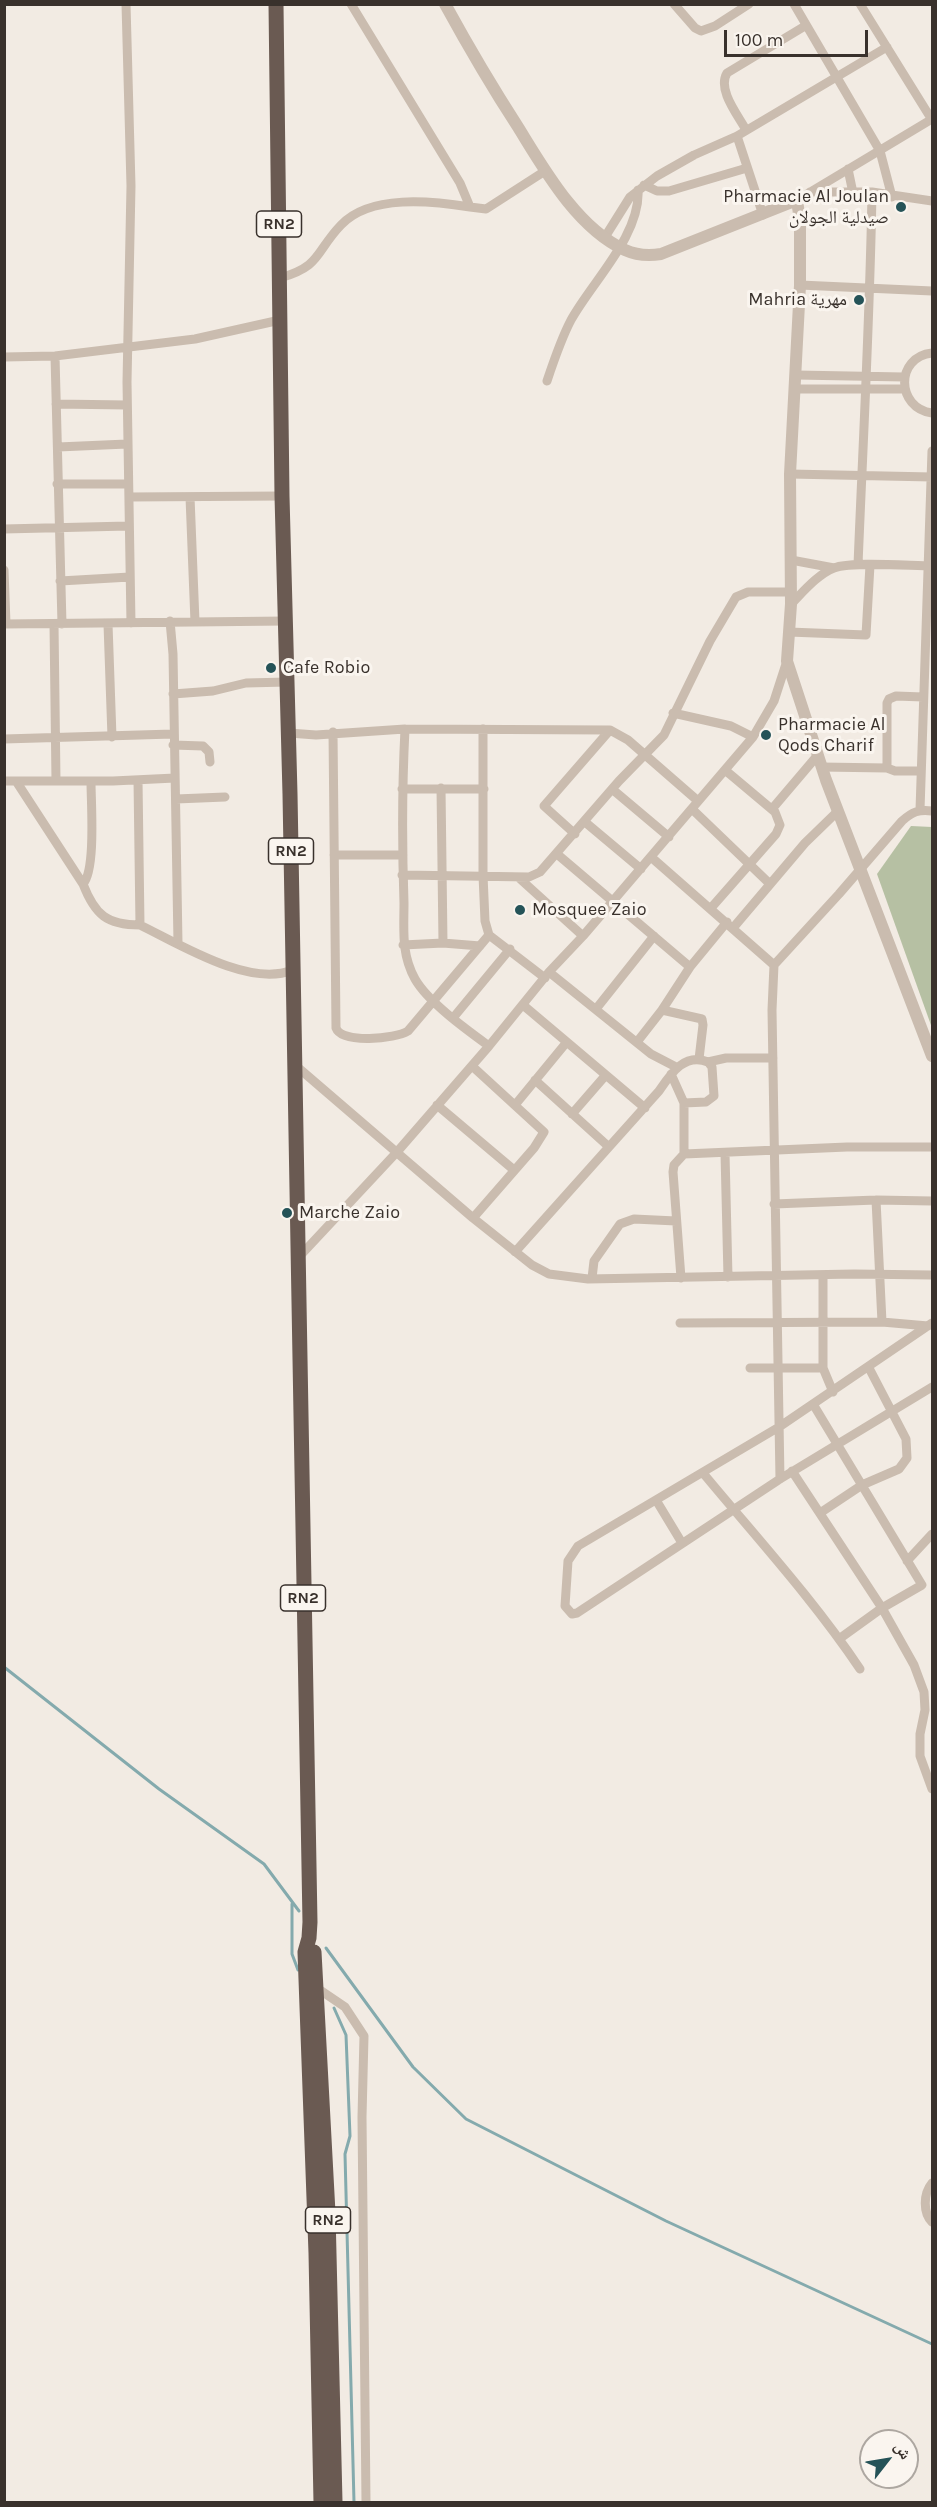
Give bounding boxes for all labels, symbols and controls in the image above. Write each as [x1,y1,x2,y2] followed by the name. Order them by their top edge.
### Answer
[727,18,871,56] scale bar
[735,29,783,51] text: 100 m
[723,186,889,228] place label: Pharmacie Al Joulan صيدلية الجولان
[894,200,908,214] marker: Pharmacie Al Joulan صيدلية الجولان
[256,211,302,237] road number: RN2
[748,289,847,311] place label: Mahria مهرية
[852,293,866,307] marker: Mahria مهرية
[283,657,370,679] place label: Cafe Robio
[264,661,278,675] marker: Cafe Robio
[778,714,886,756] place label: Pharmacie Al Qods Charif
[759,728,773,742] marker: Pharmacie Al Qods Charif
[268,838,314,864] road number: RN2
[532,899,646,921] place label: Mosquee Zaio
[513,903,527,917] marker: Mosquee Zaio
[299,1202,400,1224] place label: Marche Zaio
[280,1206,294,1220] marker: Marche Zaio
[280,1585,326,1611] road number: RN2
[306,2207,350,2233] road number: RN2
[859,2429,919,2489] north arrow
[891,2438,916,2463] text: ش

